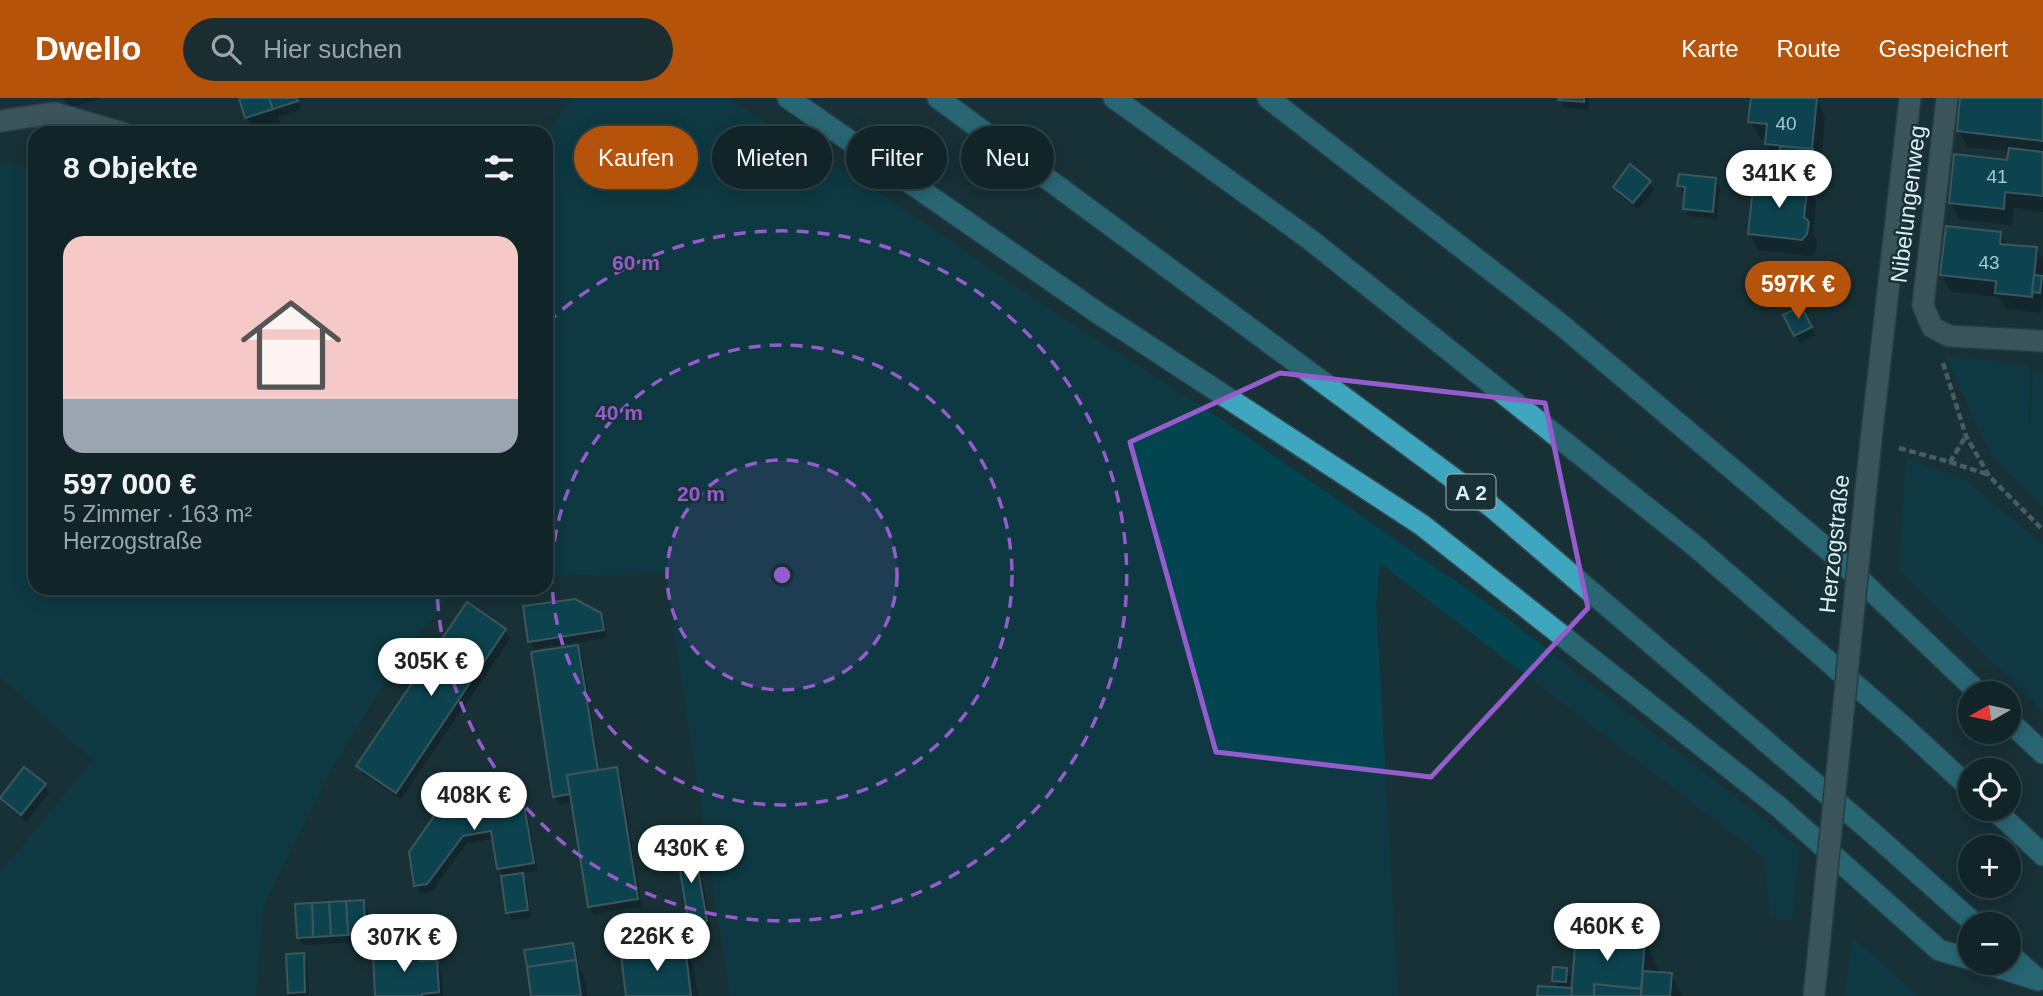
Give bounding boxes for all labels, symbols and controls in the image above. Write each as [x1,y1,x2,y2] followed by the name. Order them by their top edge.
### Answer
[183,18,673,81] search box
[35,30,141,67] text: Dwello
[207,30,245,68] icon: search
[263,34,402,64] text: Hier suchen
[1681,35,1739,62] text: Karte
[1777,35,1841,62] text: Route
[1879,35,2008,62] text: Gespeichert
[1775,113,1797,134] house number: 40
[1885,124,1931,284] street label: Nibelungenweg
[574,126,698,189] chip: Kaufen
[712,126,832,189] chip: Mieten
[846,126,947,189] chip: Filter
[961,126,1054,189] chip: Neu
[480,149,518,187] icon: filters
[1722,150,1836,210] pin: 341K €
[63,151,198,184] text: 8 Objekte
[1742,160,1816,186] text: 341K €
[1986,166,2008,187] house number: 41
[612,251,660,274] text: 60 m
[1978,252,2000,273] house number: 43
[1741,262,1855,321] pin: 597K €
[1761,271,1835,297] text: 597K €
[228,282,354,408] icon: home
[595,401,643,424] text: 40 m
[63,467,196,500] text: 597 000 €
[1814,473,1854,615] street label: Herzogstraße
[1446,474,1496,510] road number: A 2
[677,482,725,505] text: 20 m
[63,501,252,527] text: 5 Zimmer · 163 m²
[63,528,202,554] text: Herzogstraße
[770,563,794,587] centre of rings
[374,638,488,698] pin: 305K €
[394,648,468,674] text: 305K €
[1958,681,2021,744] north arrow
[1958,681,2021,975] map controls
[1958,758,2021,821] button: locate
[417,772,531,832] pin: 408K €
[437,782,511,808] text: 408K €
[634,826,748,885] pin: 430K €
[654,835,728,861] text: 430K €
[1958,835,2021,898] button: +
[1550,904,1664,963] pin: 460K €
[1958,912,2021,975] button: −
[1570,913,1644,939] text: 460K €
[347,914,461,974] pin: 307K €
[600,914,714,973] pin: 226K €
[620,923,694,949] text: 226K €
[367,924,441,950] text: 307K €

